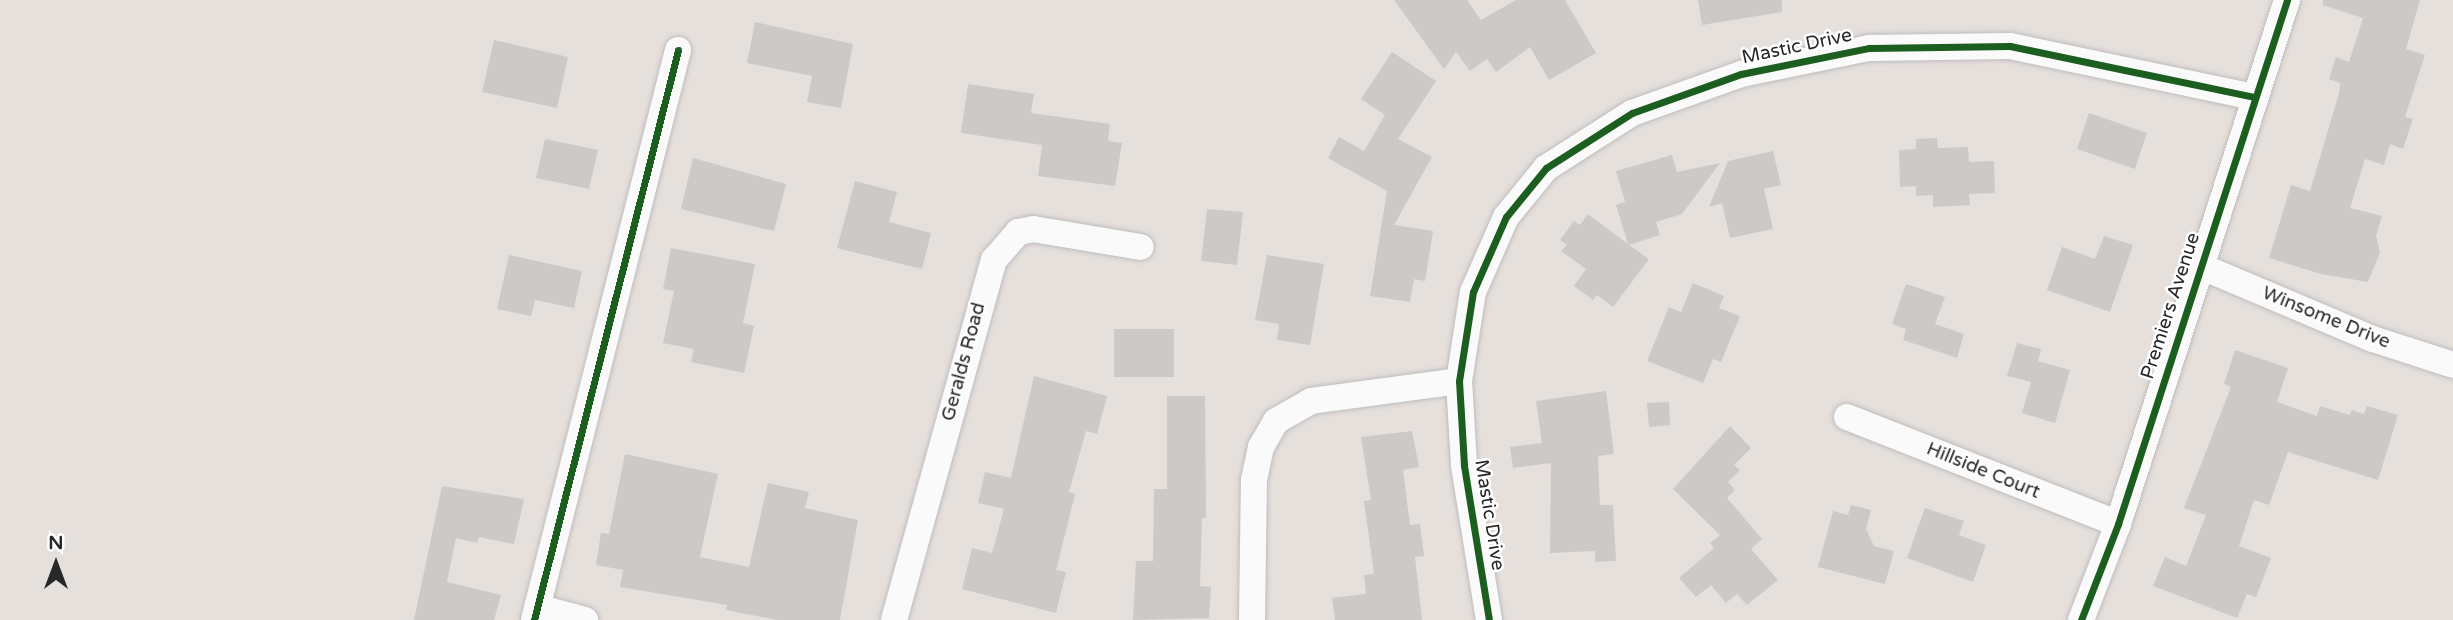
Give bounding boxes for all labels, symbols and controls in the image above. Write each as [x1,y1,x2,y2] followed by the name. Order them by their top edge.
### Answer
[1740,24,1854,70] street label: Mastic Drive
[2137,230,2205,382] street label: Premiers Avenue
[2259,282,2393,354] street label: Winsome Drive
[937,300,991,424] street label: Geralds Road
[1923,438,2043,504] street label: Hillside Court
[1469,458,1509,572] street label: Mastic Drive
[21,529,91,599] north arrow
[48,532,64,554] text: N

